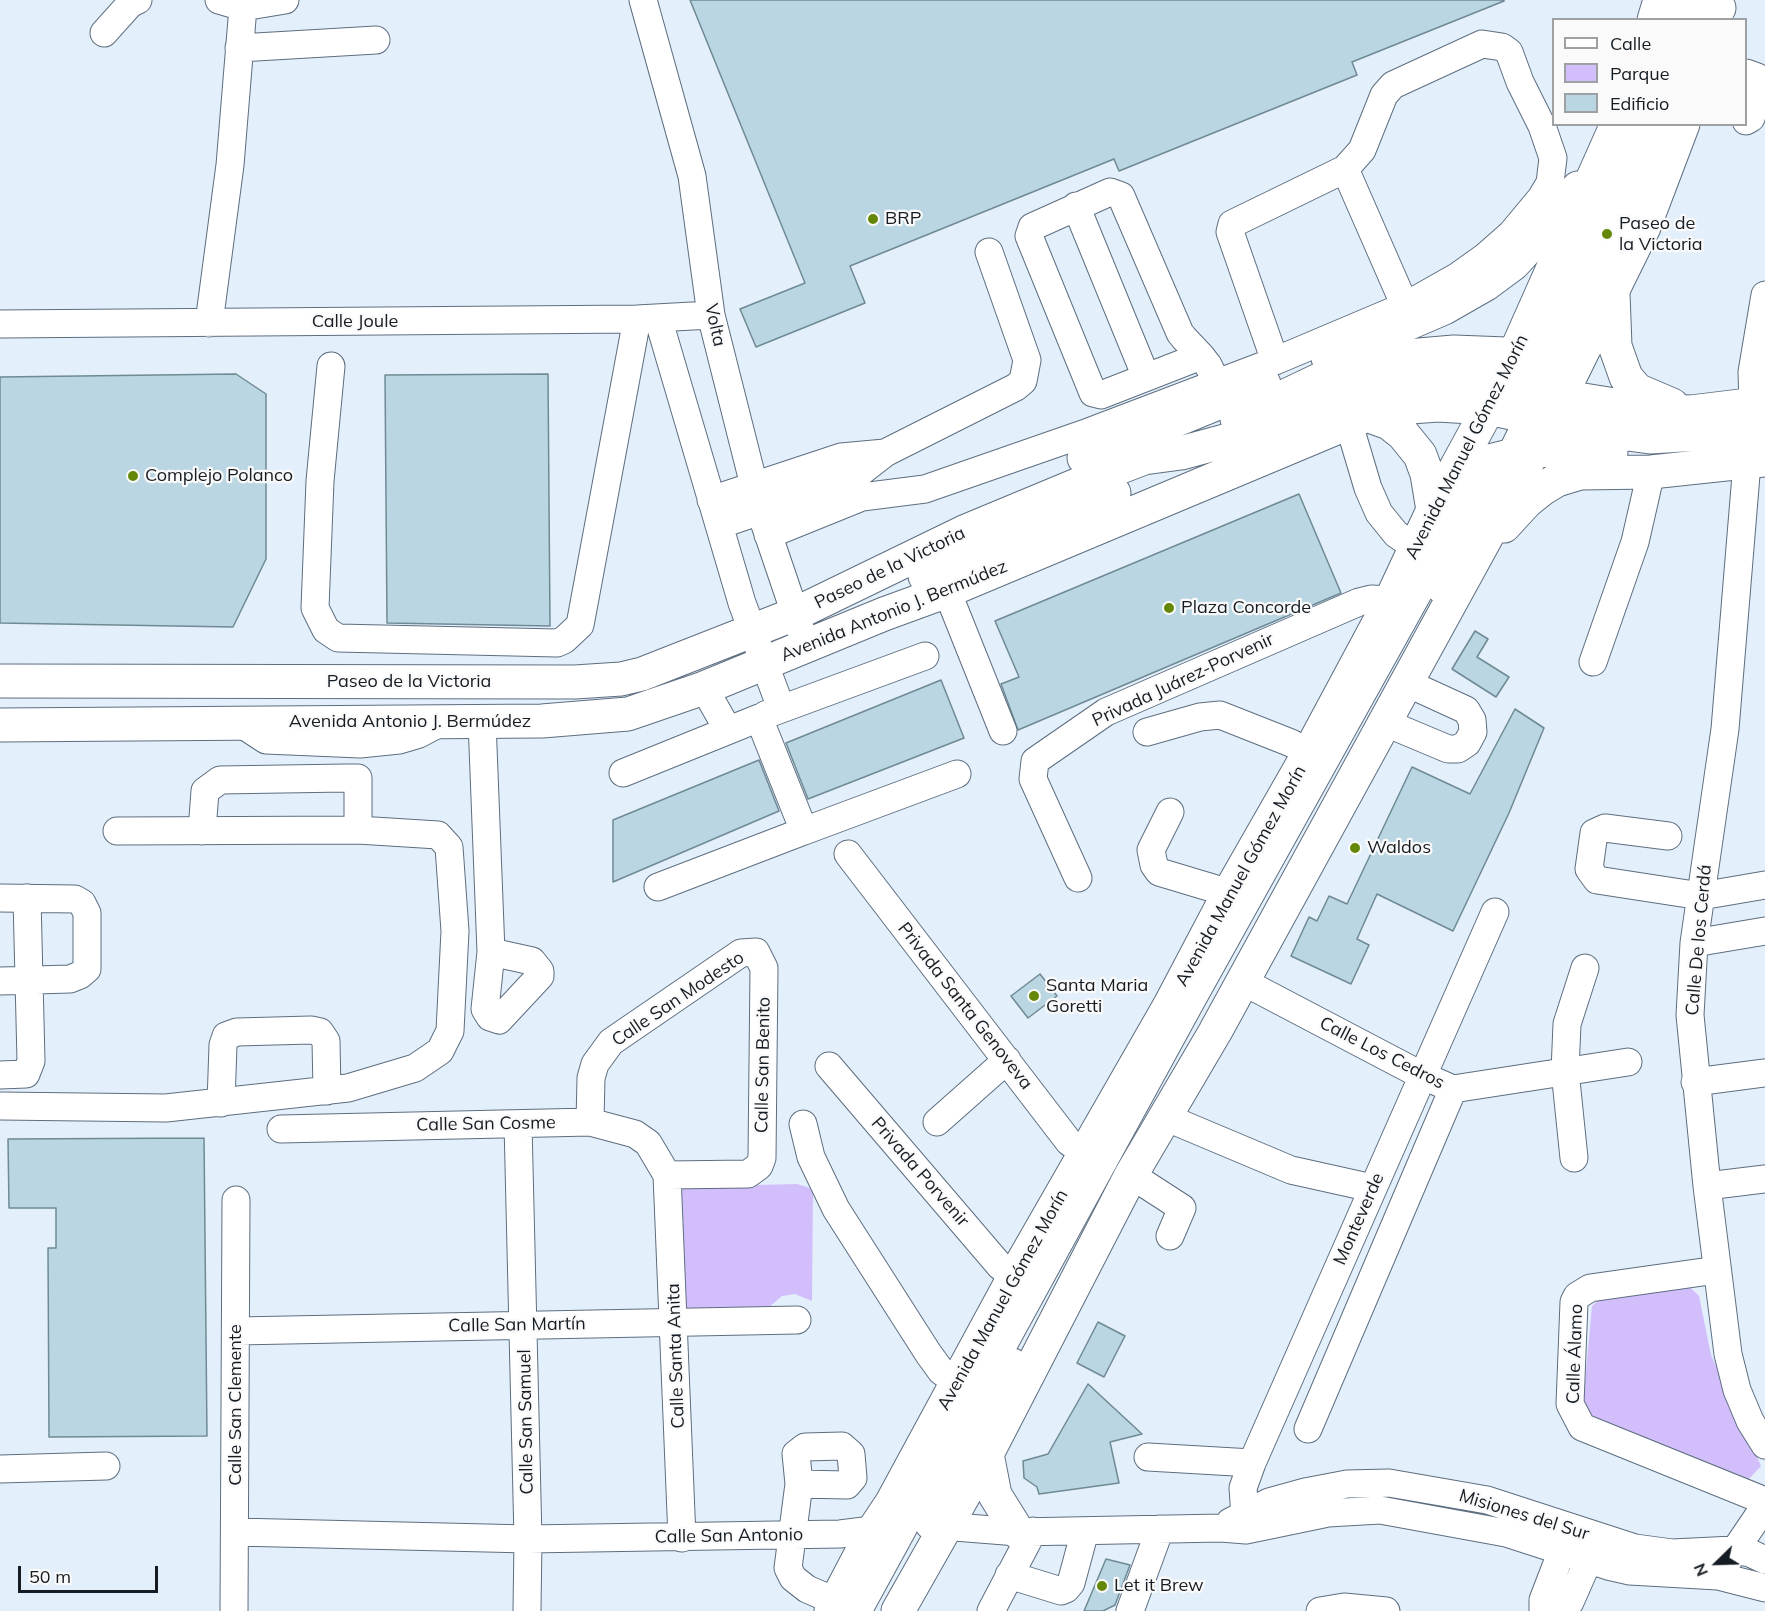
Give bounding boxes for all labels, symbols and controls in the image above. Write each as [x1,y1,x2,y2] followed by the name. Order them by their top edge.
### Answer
[1552,18,1747,126] legend
[1610,32,1651,55] text: Calle
[1610,62,1669,85] text: Parque
[1610,92,1669,115] text: Edificio
[885,208,921,230] place label: BRP
[866,212,880,226] marker: BRP
[1619,213,1703,256] place label: Paseo de la Victoria
[1600,227,1614,241] marker: Paseo de la Victoria
[700,302,730,348] street label: Volta
[312,311,398,333] street label: Calle Joule
[1401,331,1533,563] street label: Avenida Manuel Gómez Morín
[145,465,293,487] place label: Complejo Polanco
[126,469,140,483] marker: Complejo Polanco
[811,522,969,614] street label: Paseo de la Victoria
[778,556,1010,666] street label: Avenida Antonio J. Bermúdez
[1181,597,1311,619] place label: Plaza Concorde
[1162,601,1176,615] marker: Plaza Concorde
[1089,628,1277,732] street label: Privada Juárez-Porvenir
[327,671,491,693] street label: Paseo de la Victoria
[289,711,531,733] street label: Avenida Antonio J. Bermúdez
[1171,762,1311,990] street label: Avenida Manuel Gómez Morín
[1367,837,1431,859] place label: Waldos
[1348,841,1362,855] marker: Waldos
[1682,864,1716,1016] street label: Calle De los Cerdá
[893,918,1037,1094] street label: Privada Santa Genoveva
[608,947,748,1051] street label: Calle San Modesto
[1046,975,1148,1018] place label: Santa Maria Goretti
[1027,989,1041,1003] marker: Santa Maria Goretti
[751,997,775,1133] street label: Calle San Benito
[1316,1012,1448,1094] street label: Calle Los Cedros
[416,1112,556,1136] street label: Calle San Cosme
[867,1113,973,1231] street label: Privada Porvenir
[1329,1170,1389,1268] street label: Monteverde
[933,1186,1073,1414] street label: Avenida Manuel Gómez Morín
[663,1283,689,1429] street label: Calle Santa Anita
[1562,1304,1588,1404] street label: Calle Álamo
[448,1313,586,1337] street label: Calle San Martín
[225,1324,247,1486] street label: Calle San Clemente
[514,1349,538,1495] street label: Calle San Samuel
[1456,1485,1592,1545] street label: Misiones del Sur
[655,1524,803,1548] street label: Calle San Antonio
[1687,1533,1747,1593] north arrow
[21,1554,160,1592] scale bar
[1689,1561,1712,1580] text: N
[29,1565,71,1588] text: 50 m
[1114,1575,1204,1597] place label: Let it Brew
[1095,1579,1109,1593] marker: Let it Brew

